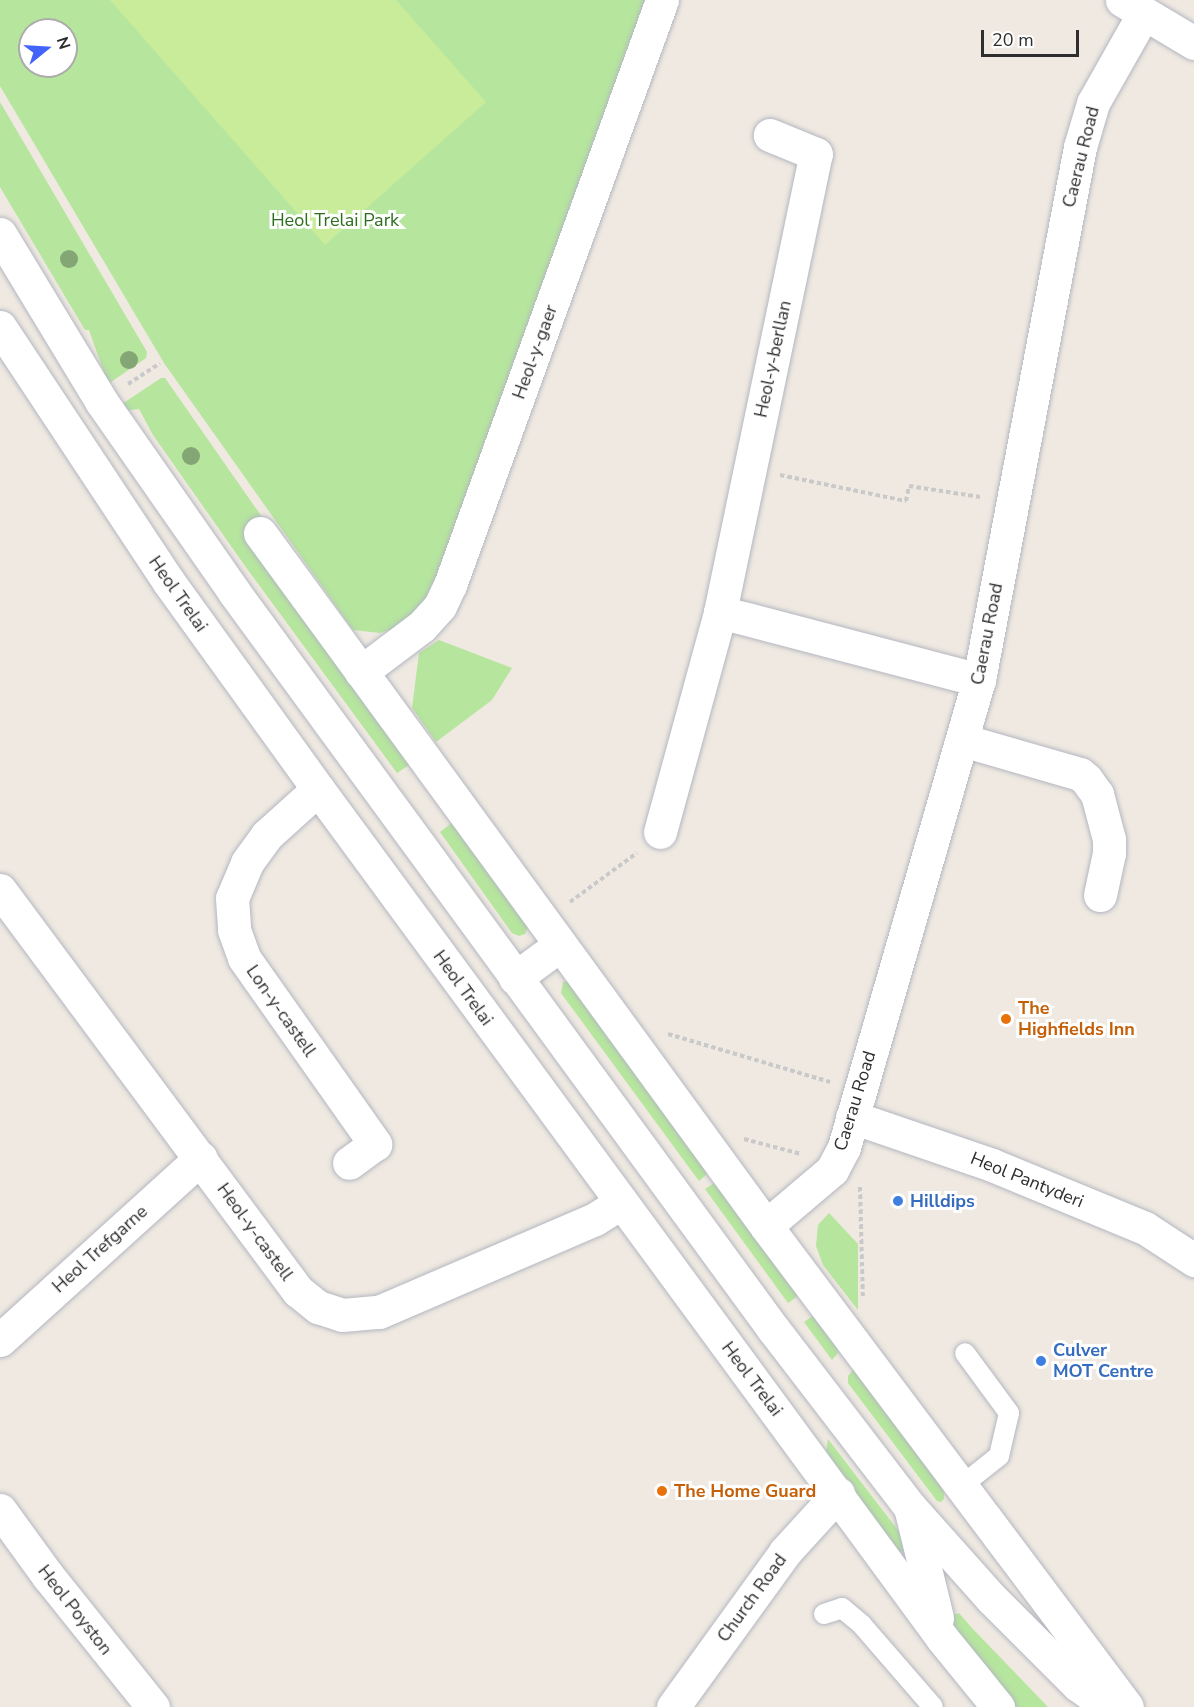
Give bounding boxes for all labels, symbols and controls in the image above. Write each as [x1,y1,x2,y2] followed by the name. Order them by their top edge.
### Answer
[18,18,78,78] north arrow
[984,18,1082,56] scale bar
[992,28,1034,52] text: 20 m
[51,34,76,52] text: N
[1058,104,1104,210] street label: Caerau Road
[271,209,399,231] park label: Heol Trelai Park
[750,298,796,420] street label: Heol-y-berllan
[508,302,562,402] street label: Heol-y-gaer
[144,552,212,636] street label: Heol Trelai
[967,581,1007,687] street label: Caerau Road
[429,946,497,1030] street label: Heol Trelai
[242,961,320,1061] street label: Lon-y-castell
[1018,998,1135,1040] place label: The Highfields Inn
[999,1012,1013,1026] marker: The Highfields Inn
[830,1048,880,1154] street label: Caerau Road
[967,1147,1087,1213] street label: Heol Pantyderi
[212,1179,298,1285] street label: Heol-y-castell
[910,1190,975,1212] place label: Hilldips
[891,1194,905,1208] marker: Hilldips
[48,1201,152,1297] street label: Heol Trefgarne
[717,1338,787,1420] street label: Heol Trelai
[1053,1340,1153,1382] place label: Culver MOT Centre
[1034,1354,1048,1368] marker: Culver MOT Centre
[674,1480,816,1502] place label: The Home Guard
[655,1484,669,1498] marker: The Home Guard
[713,1550,791,1646] street label: Church Road
[33,1561,117,1659] street label: Heol Poyston

